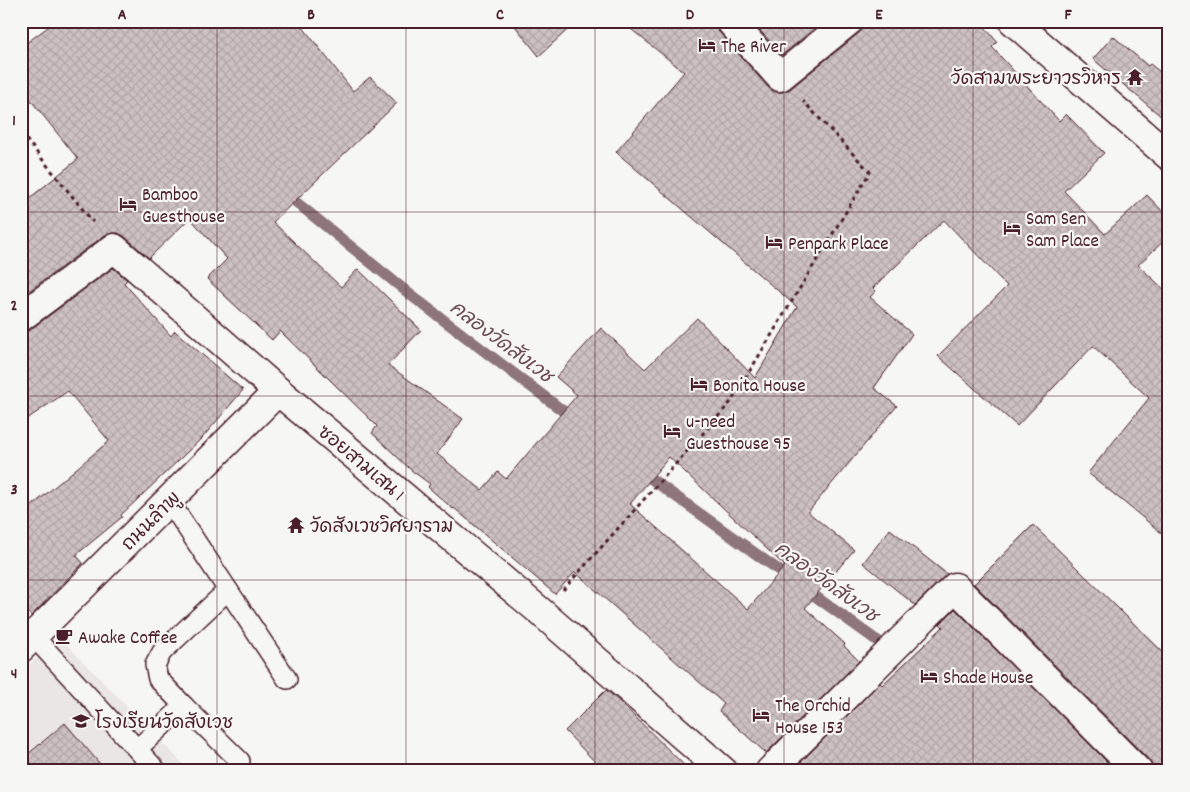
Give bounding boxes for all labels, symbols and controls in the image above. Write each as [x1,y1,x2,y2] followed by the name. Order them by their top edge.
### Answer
[118,4,127,27] text: A
[307,4,315,27] text: B
[496,4,504,27] text: C
[686,4,695,27] text: D
[875,4,883,27] text: E
[1064,4,1072,27] text: F
[697,35,717,55] hotel icon: The River
[721,35,786,62] place label: The River
[951,67,1121,94] place label: วัดสามพระยาวรวิหาร
[1125,67,1145,87] temple icon: วัดสามพระยาวรวิหาร
[12,110,16,133] text: 1
[142,183,225,232] place label: Bamboo Guesthouse
[118,194,138,214] hotel icon: Bamboo Guesthouse
[1026,207,1099,256] place label: Sam Sen Sam Place
[1002,218,1022,238] hotel icon: Sam Sen Sam Place
[764,232,784,252] hotel icon: Penpark Place
[788,232,889,259] place label: Penpark Place
[11,295,18,318] text: 2
[443,295,559,393] water label: คลองวัดสังเวช
[689,374,709,394] hotel icon: Bonita House
[713,374,806,401] place label: Bonita House
[686,410,791,459] place label: u-need Guesthouse 95
[310,420,409,509] street label: ซอยสามเสน 1
[662,421,682,441] hotel icon: u-need Guesthouse 95
[10,479,18,502] text: 3
[116,486,188,558] street label: ถนนลำพู
[286,515,306,535] temple icon: วัดสังเวชวิศยาราม
[310,515,453,542] place label: วัดสังเวชวิศยาราม
[768,536,885,632] water label: คลองวัดสังเวช
[54,626,74,646] cafe icon: Awake Coffee
[78,626,177,653] place label: Awake Coffee
[11,663,17,686] text: 4
[919,666,939,686] hotel icon: Shade House
[943,666,1033,693] place label: Shade House
[775,694,851,743] place label: The Orchid House 153
[751,705,771,725] hotel icon: The Orchid House 153
[95,709,233,738] place label: โรงเรียนวัดสังเวช
[71,711,91,731] school or university icon: โรงเรียนวัดสังเวช

